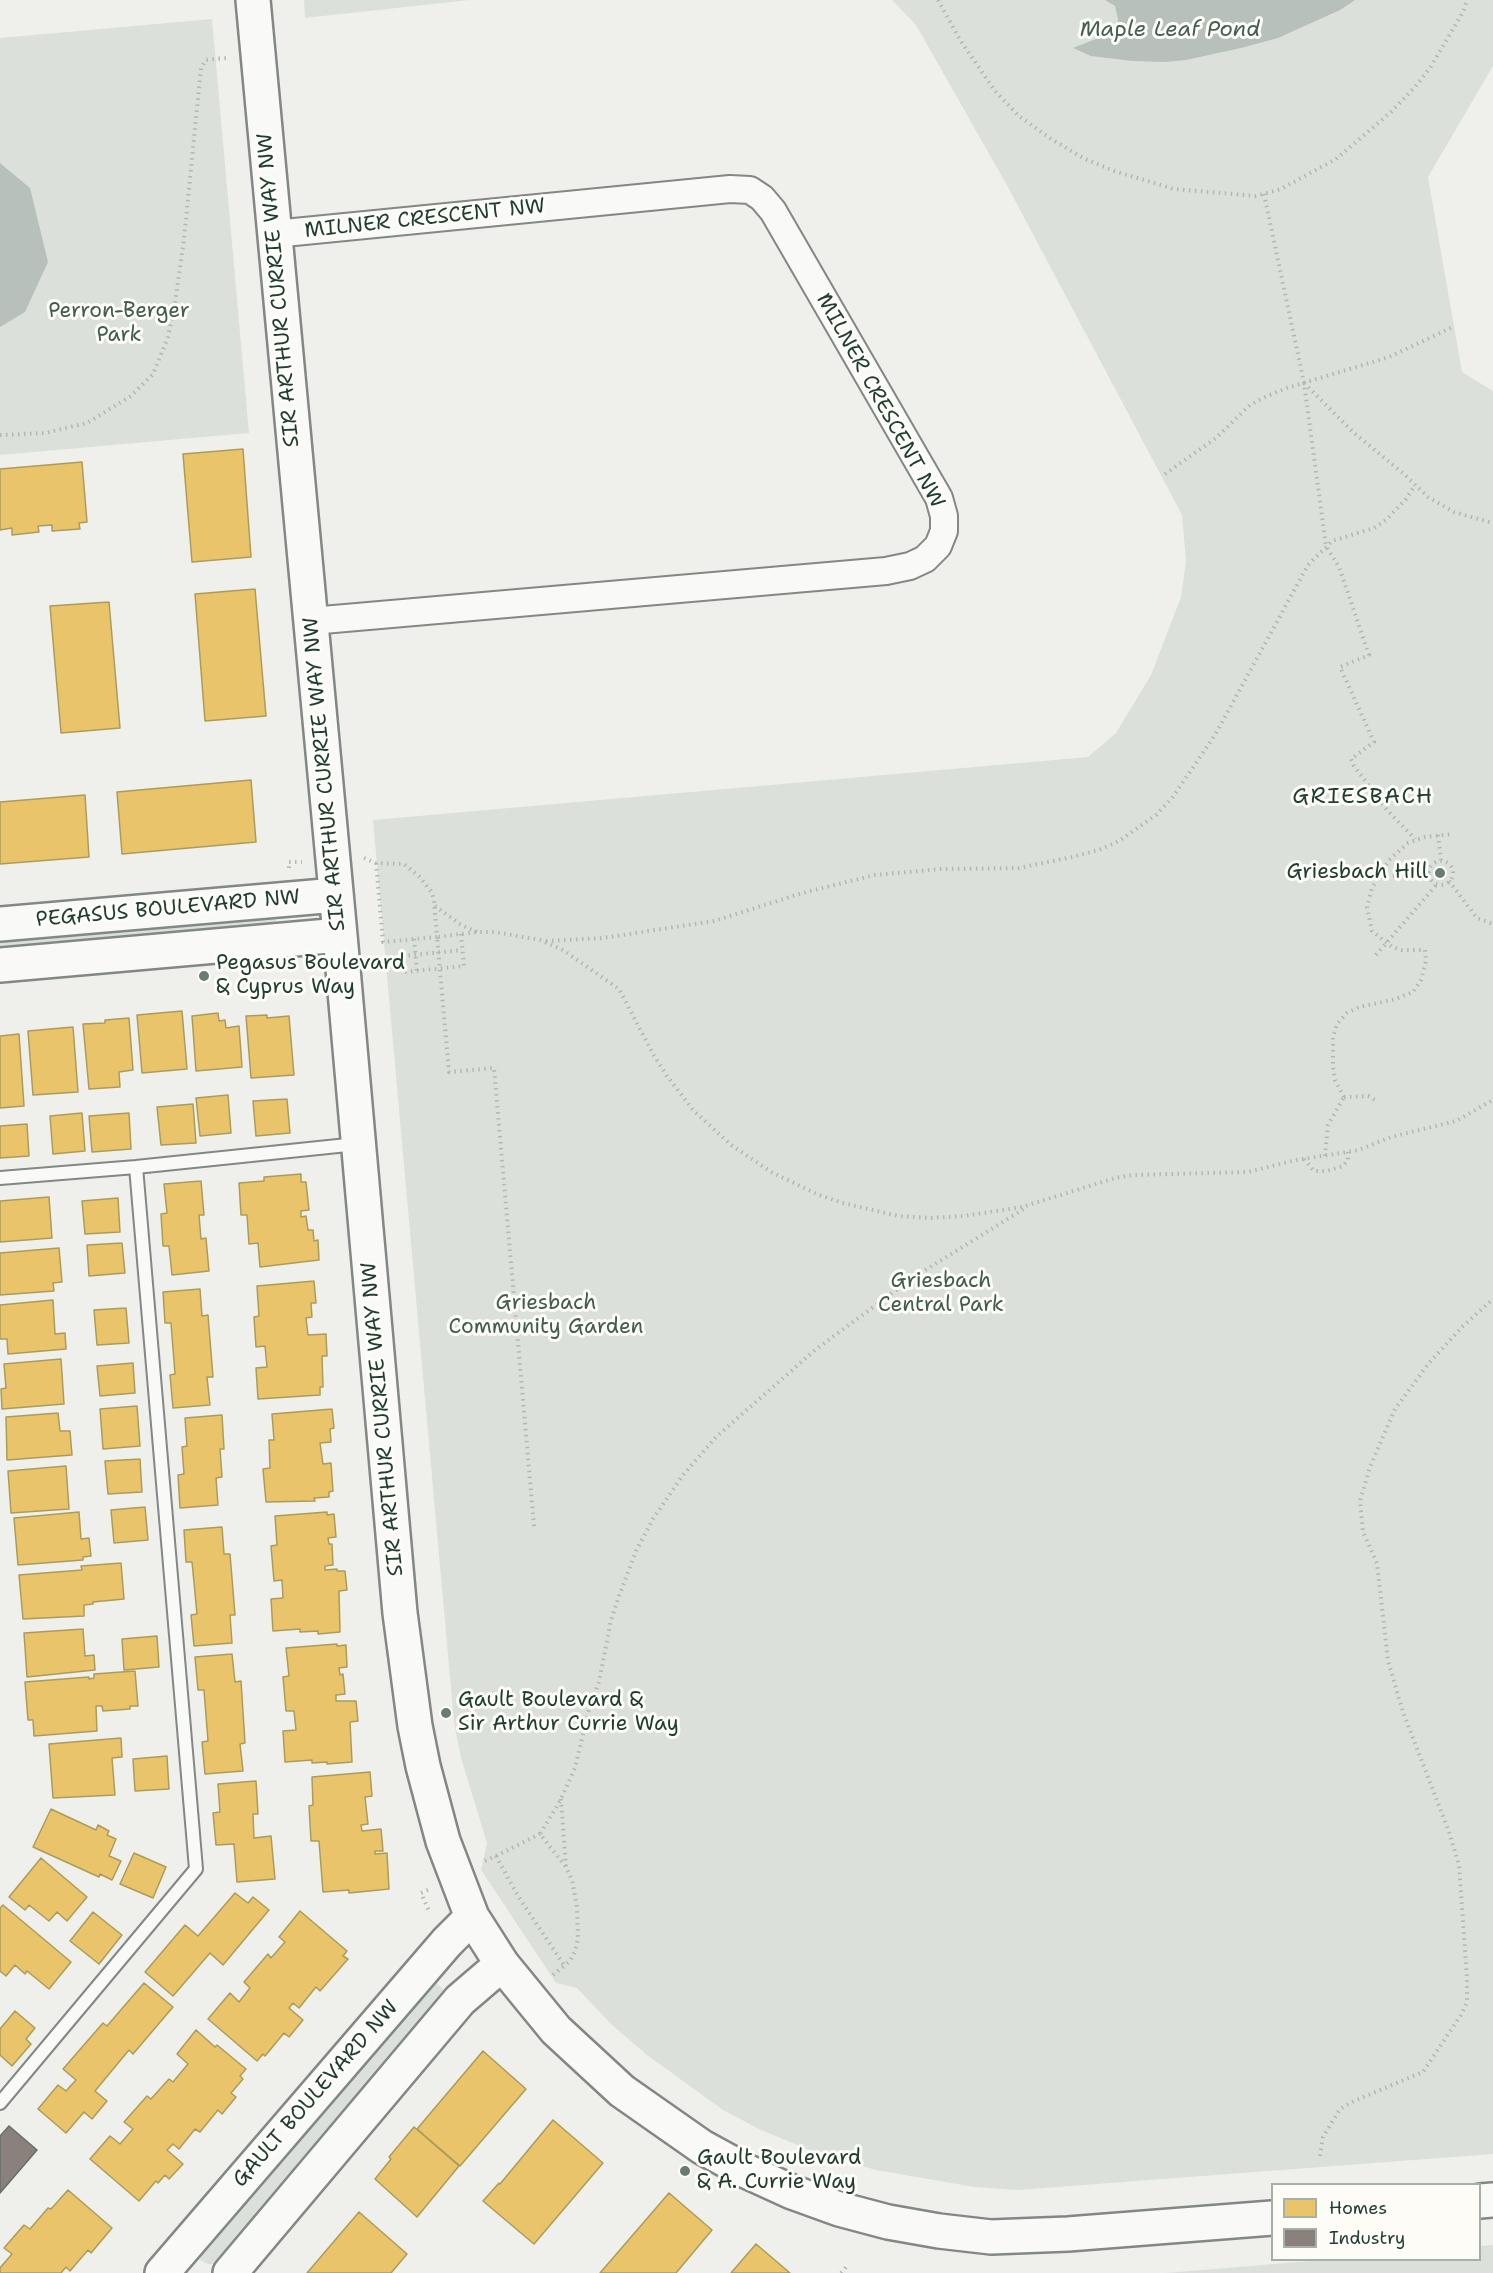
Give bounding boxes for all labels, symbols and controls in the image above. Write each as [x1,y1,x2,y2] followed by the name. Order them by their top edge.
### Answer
[1080,17,1260,43] water label: Maple Leaf Pond
[253,132,305,448] street label: SIR ARTHUR CURRIE WAY NW
[303,194,547,244] street label: MILNER CRESCENT NW
[810,289,950,513] street label: MILNER CRESCENT NW
[48,299,190,349] park label: Perron-Berger Park
[299,616,351,932] street label: SIR ARTHUR CURRIE WAY NW
[1292,784,1434,810] district label: GRIESBACH
[1286,860,1428,886] place label: Griesbach Hill
[1433,866,1447,880] marker: Griesbach Hill
[35,885,301,933] street label: PEGASUS BOULEVARD NW
[216,951,405,1001] place label: Pegasus Boulevard & Cyprus Way
[197,969,211,983] marker: Pegasus Boulevard & Cyprus Way
[357,1261,409,1577] street label: SIR ARTHUR CURRIE WAY NW
[878,1269,1004,1319] park label: Griesbach Central Park
[449,1291,643,1341] park label: Griesbach Community Garden
[458,1688,679,1738] place label: Gault Boulevard & Sir Arthur Currie Way
[439,1706,453,1720] marker: Gault Boulevard & Sir Arthur Currie Way
[228,1995,404,2193] street label: GAULT BOULEVARD NW
[697,2146,861,2196] place label: Gault Boulevard & A. Currie Way
[678,2164,692,2178] marker: Gault Boulevard & A. Currie Way
[1271,2183,1481,2261] legend
[1329,2196,1387,2220] text: Homes
[1329,2226,1405,2250] text: Industry

